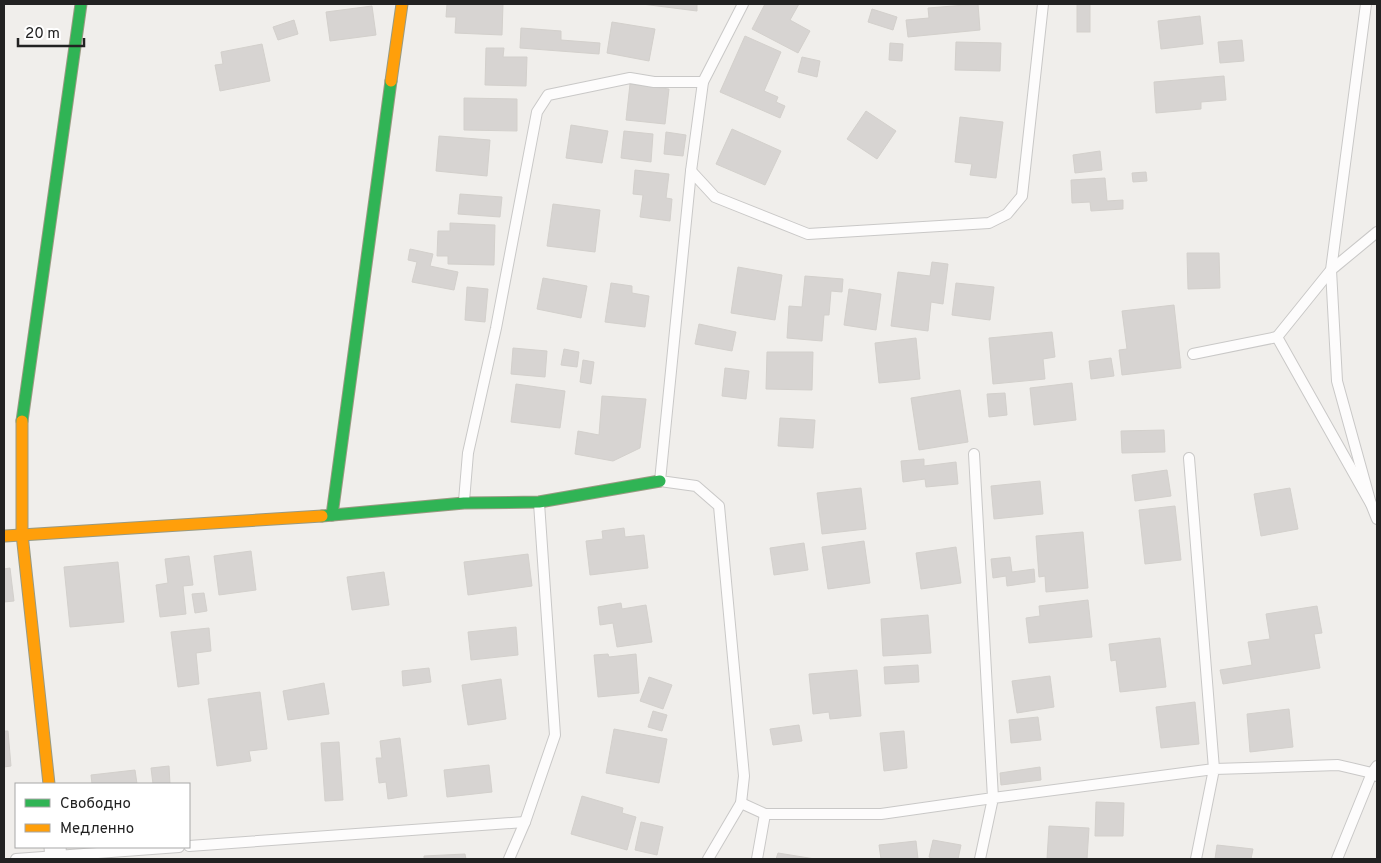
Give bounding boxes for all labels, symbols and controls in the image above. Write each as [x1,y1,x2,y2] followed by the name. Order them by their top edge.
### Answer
[18,15,84,47] scale bar
[25,25,60,44] text: 20 m
[15,783,190,848] legend
[60,795,131,814] text: Свободно
[60,820,134,839] text: Медленно

